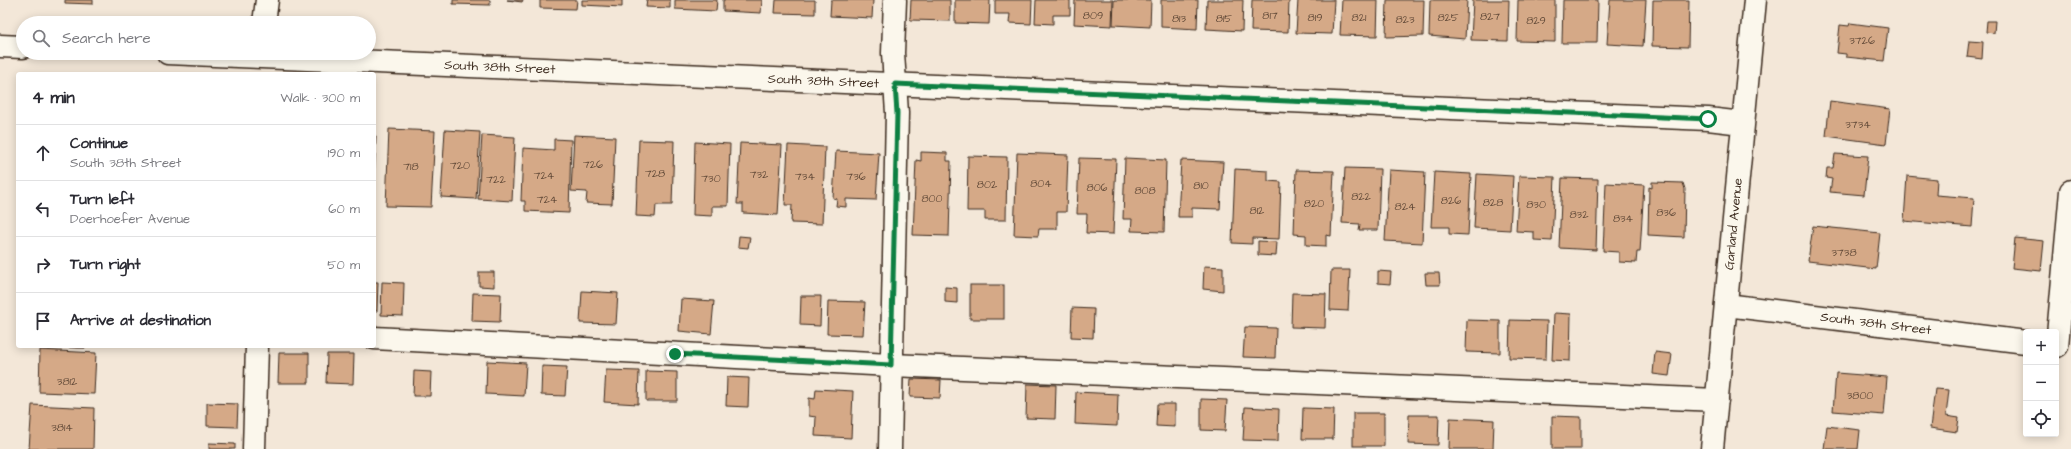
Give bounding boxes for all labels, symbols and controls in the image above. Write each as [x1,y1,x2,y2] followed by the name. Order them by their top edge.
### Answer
[1083,8,1103,23] house number: 809
[1262,8,1278,23] house number: 817
[1480,9,1500,24] house number: 827
[1308,10,1322,25] house number: 819
[1352,10,1367,25] house number: 821
[1437,10,1459,25] house number: 825
[1172,11,1186,26] house number: 813
[1216,11,1232,26] house number: 815
[1395,12,1415,27] house number: 823
[1526,13,1546,28] house number: 829
[16,16,376,60] search box
[30,27,52,49] icon: search
[62,28,151,49] text: Search here
[1849,33,1875,48] house number: 3726
[444,56,556,79] street label: South 38th Street
[767,70,880,92] street label: South 38th Street
[32,86,75,110] text: 4 min
[281,89,360,107] text: Walk · 300 m
[1699,110,1717,128] route start
[1845,117,1871,132] house number: 3734
[70,133,128,154] text: Continue
[32,142,54,164] icon: ahead
[327,144,360,162] text: 190 m
[70,154,181,172] text: South 38th Street
[583,157,603,172] house number: 726
[450,158,470,173] house number: 720
[403,159,419,174] house number: 718
[645,166,665,181] house number: 728
[750,167,769,182] house number: 732
[534,168,555,183] house number: 724
[795,169,815,184] house number: 734
[846,169,866,184] house number: 736
[701,171,721,186] house number: 730
[486,172,506,187] house number: 722
[1030,176,1052,191] house number: 804
[977,177,998,192] house number: 802
[1720,177,1747,271] street label: Garland Avenue
[1193,178,1209,193] house number: 810
[1087,180,1108,195] house number: 806
[1134,183,1156,198] house number: 808
[70,189,134,210] text: Turn left
[1351,189,1372,204] house number: 822
[921,191,943,206] house number: 800
[537,192,558,207] house number: 724
[1441,193,1461,208] house number: 826
[1483,195,1503,210] house number: 828
[1304,196,1324,211] house number: 820
[1526,197,1546,212] house number: 830
[32,198,54,220] icon: left
[1395,199,1416,214] house number: 824
[328,200,360,218] text: 60 m
[1250,203,1265,218] house number: 812
[1656,205,1676,220] house number: 836
[1569,207,1589,222] house number: 832
[70,210,190,228] text: Doerhoefer Avenue
[1613,211,1634,226] house number: 834
[1831,245,1857,260] house number: 3738
[32,254,54,276] icon: right
[70,254,141,275] text: Turn right
[327,256,360,274] text: 50 m
[1820,308,1933,339] street label: South 38th Street
[32,310,54,332] icon: arrive
[70,310,211,331] text: Arrive at destination
[2023,329,2059,437] map controls
[2023,329,2059,365] button: +
[666,345,684,363] route end
[2023,365,2059,401] button: −
[57,374,78,389] house number: 3812
[1847,388,1873,403] house number: 3800
[2023,401,2059,437] button: locate
[51,420,73,435] house number: 3814

